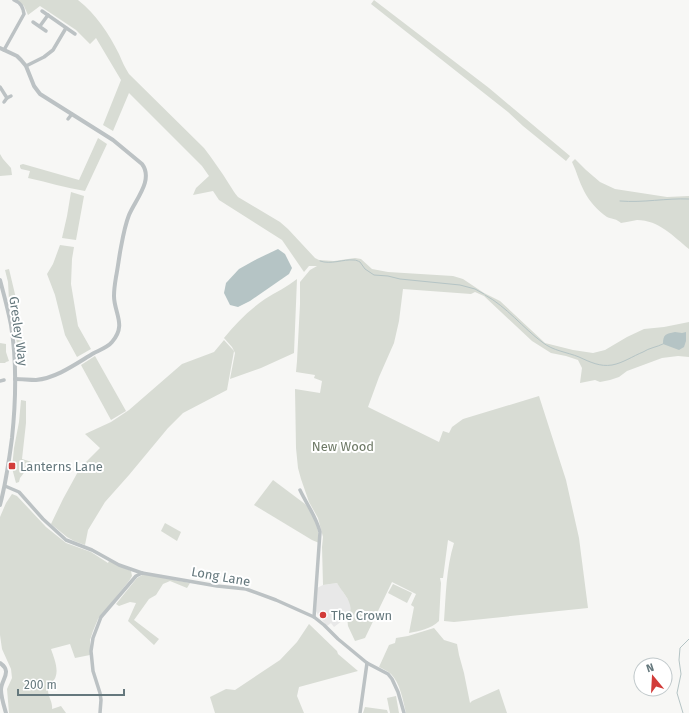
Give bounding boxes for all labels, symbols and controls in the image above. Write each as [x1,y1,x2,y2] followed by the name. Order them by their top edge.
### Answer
[6,295,31,367] street label: Gresley Way
[312,439,374,454] park label: New Wood
[20,459,103,474] place label: Lanterns Lane
[7,461,17,471] marker: Lanterns Lane
[190,564,252,589] street label: Long Lane
[331,608,392,623] place label: The Crown
[318,610,328,620] marker: The Crown
[633,657,673,697] north arrow
[645,661,656,675] text: N
[18,671,124,697] scale bar
[24,678,57,692] text: 200 m

